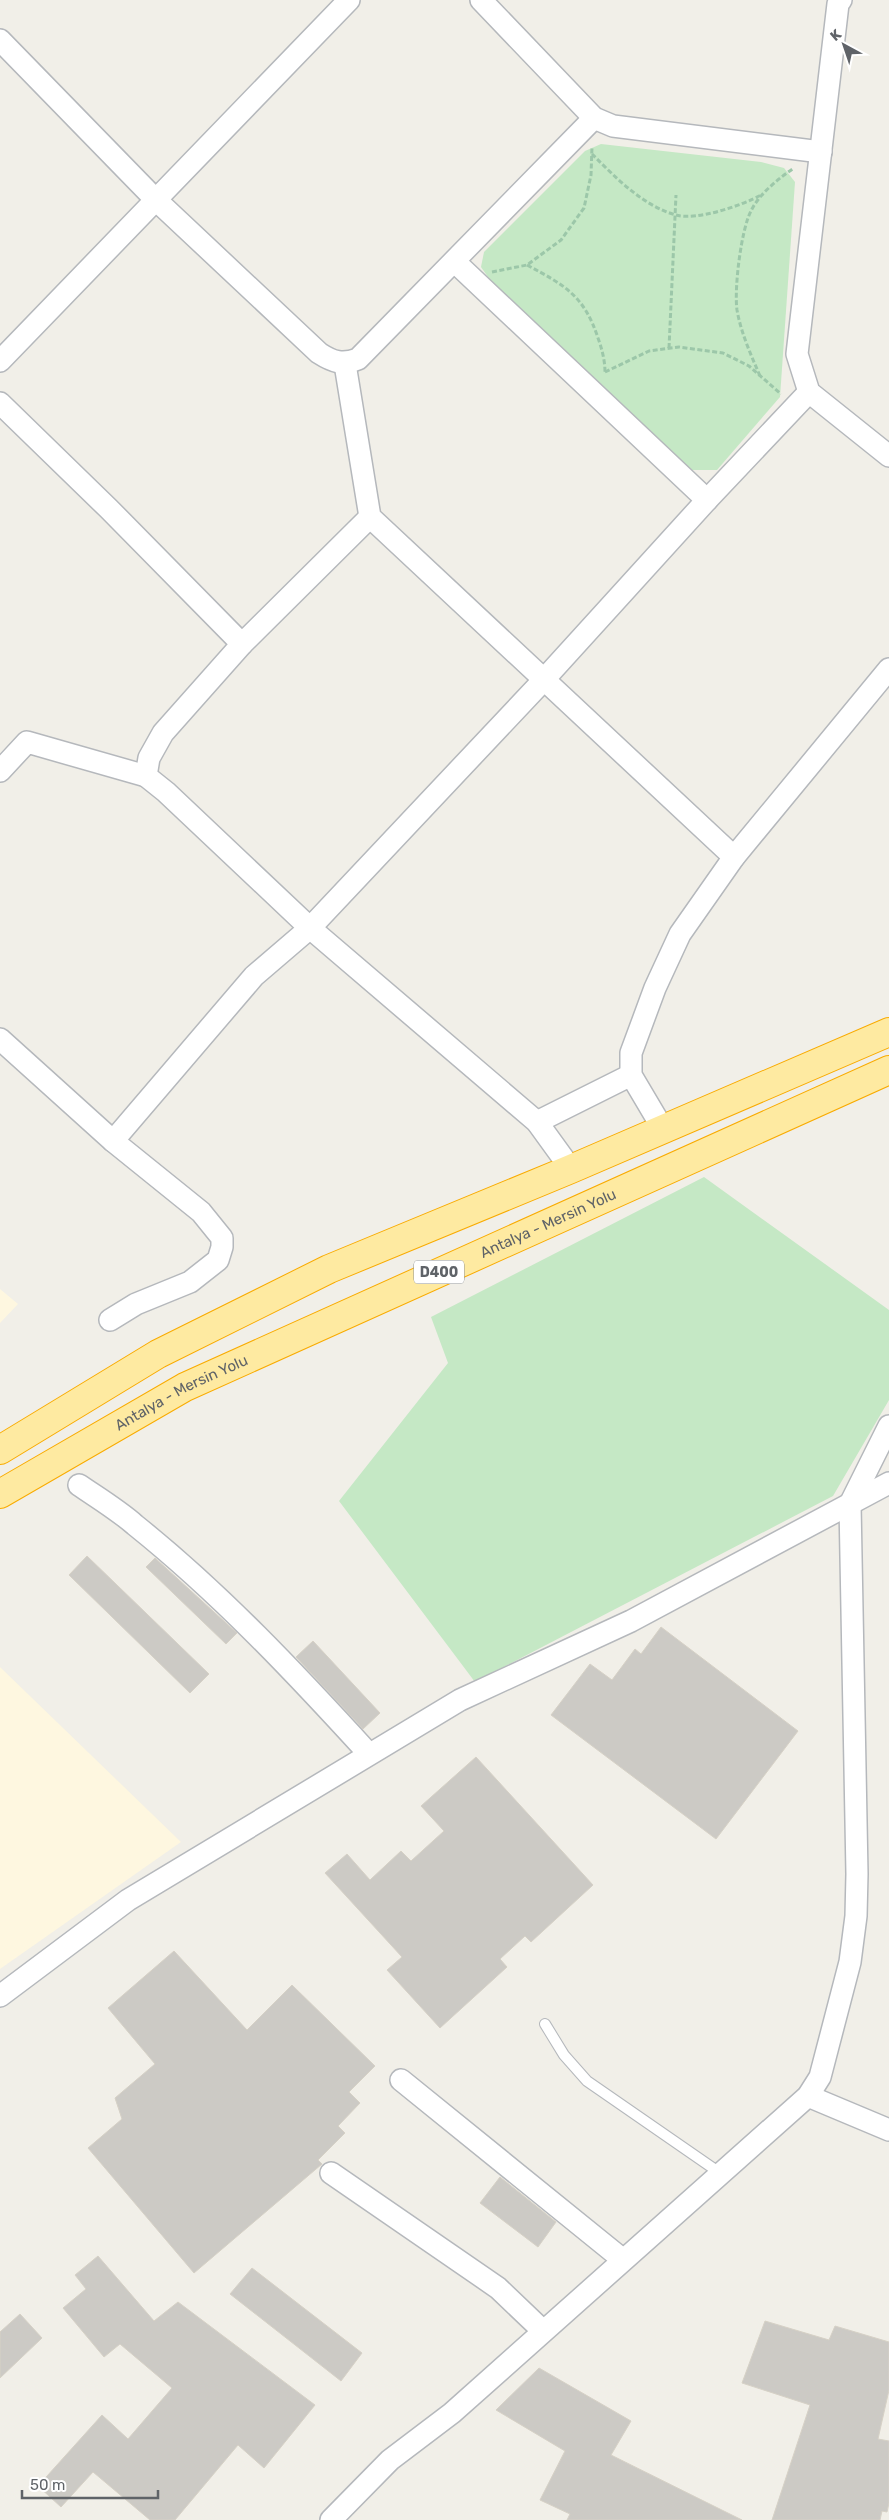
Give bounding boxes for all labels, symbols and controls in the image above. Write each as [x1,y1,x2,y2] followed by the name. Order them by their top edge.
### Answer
[819,20,869,70] north arrow
[827,25,846,45] text: K
[477,1185,619,1262] street label: Antalya - Mersin Yolu
[414,1260,464,1284] road number: D400
[112,1351,251,1435] street label: Antalya - Mersin Yolu
[22,2468,159,2500] scale bar
[30,2476,65,2494] text: 50 m

